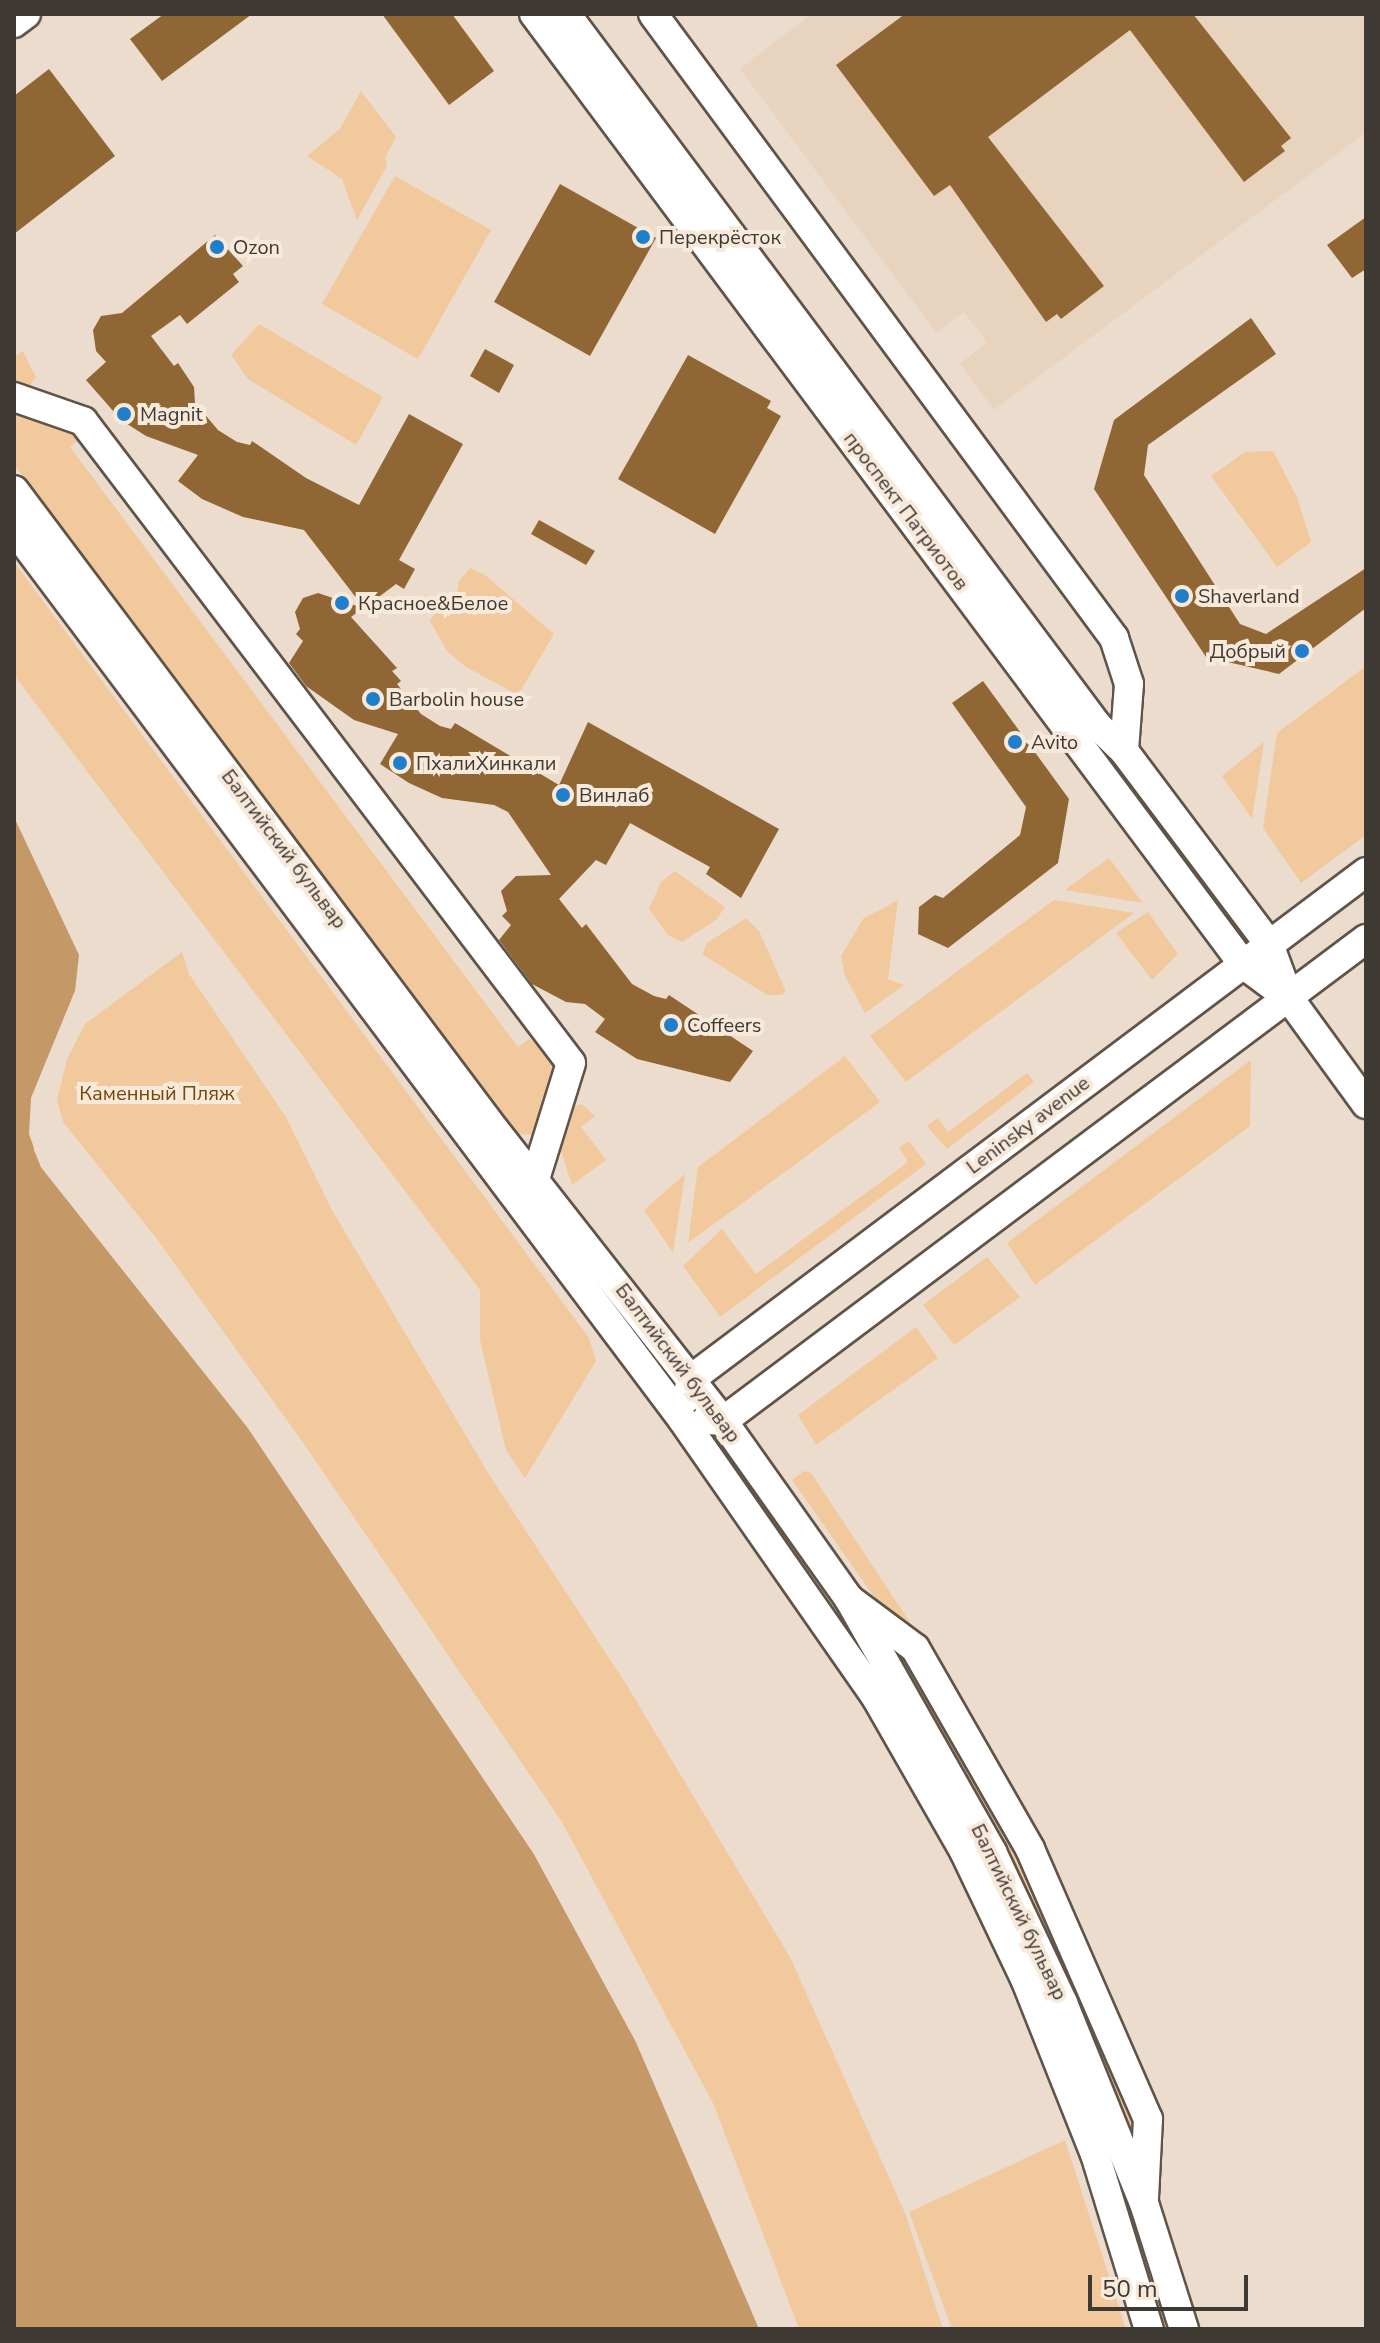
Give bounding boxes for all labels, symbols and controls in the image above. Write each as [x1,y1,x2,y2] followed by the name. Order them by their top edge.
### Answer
[659,225,781,249] place label: Перекрёсток
[634,228,652,246] marker: Перекрёсток
[233,235,280,259] place label: Ozon
[208,238,226,256] marker: Ozon
[140,402,202,426] place label: Magnit
[115,405,133,423] marker: Magnit
[839,427,973,595] street label: проспект Патриотов
[1198,584,1300,608] place label: Shaverland
[1173,587,1191,605] marker: Shaverland
[358,591,508,615] place label: Красное&Белое
[333,594,351,612] marker: Красное&Белое
[1210,639,1286,663] place label: Добрый
[1293,642,1311,660] marker: Добрый
[389,687,524,711] place label: Barbolin house
[364,690,382,708] marker: Barbolin house
[1031,730,1078,754] place label: Avito
[1006,733,1024,751] marker: Avito
[416,751,557,775] place label: ПхалиХинкали
[391,754,409,772] marker: ПхалиХинкали
[216,765,352,933] street label: Балтийский бульвар
[579,783,650,807] place label: Винлаб
[554,786,572,804] marker: Винлаб
[687,1013,761,1037] place label: Coffeers
[662,1016,680,1034] marker: Coffeers
[962,1071,1094,1179] street label: Leninsky avenue
[79,1081,235,1105] park label: Каменный Пляж
[610,1279,746,1447] street label: Балтийский бульвар
[966,1820,1072,2004] street label: Балтийский бульвар
[1092,2259,1252,2309] scale bar
[1102,2273,1158,2305] text: 50 m

